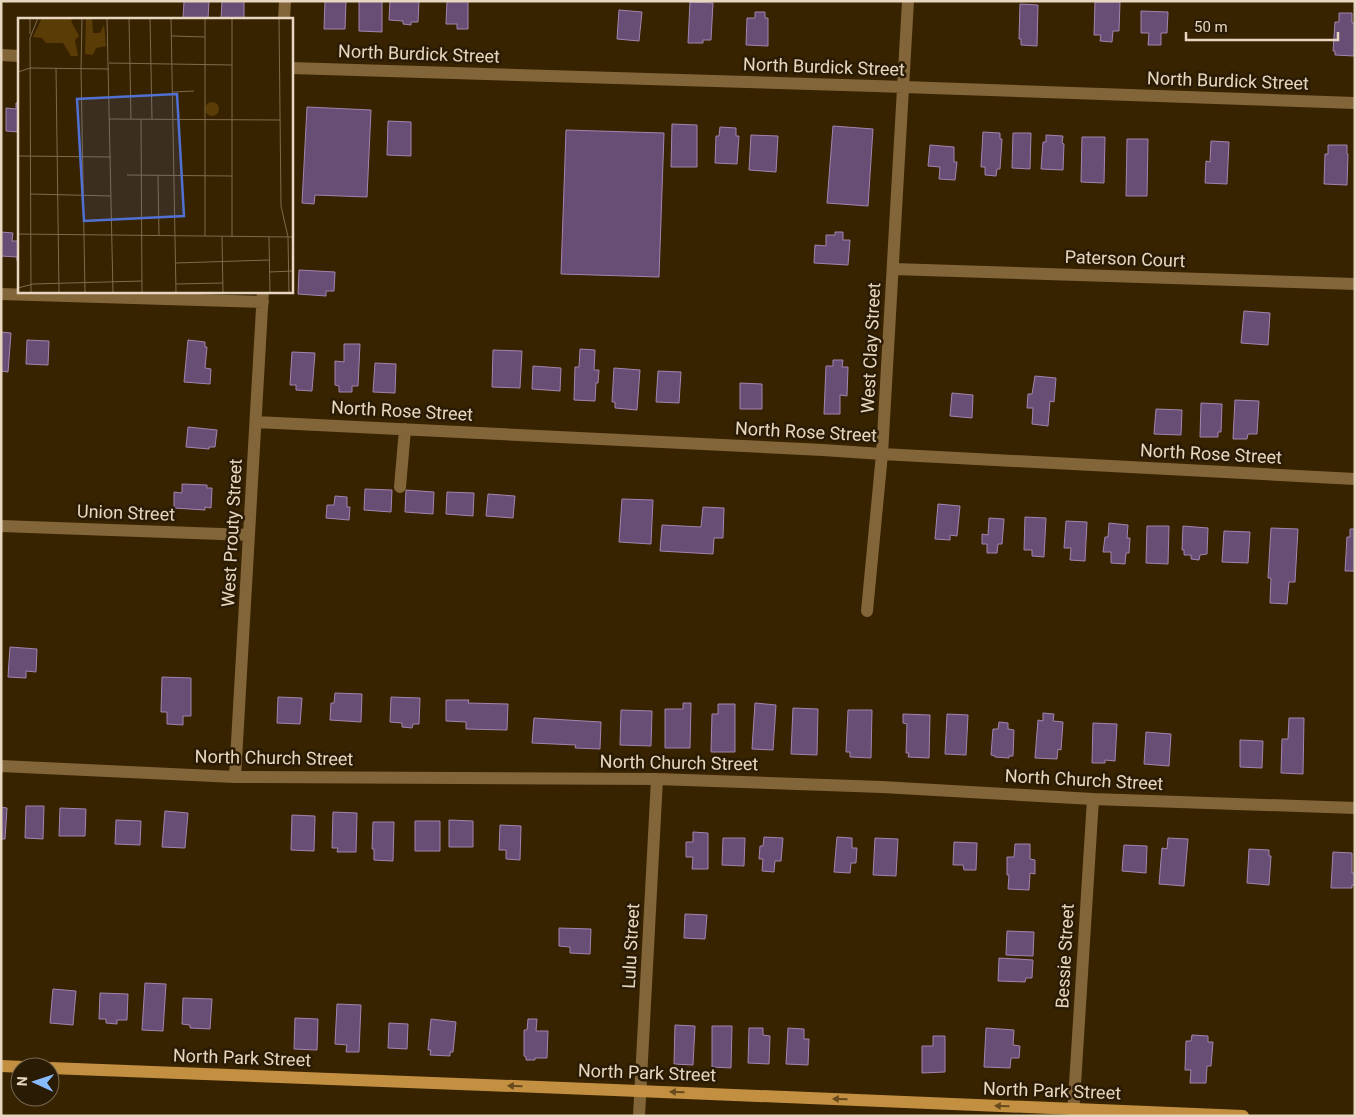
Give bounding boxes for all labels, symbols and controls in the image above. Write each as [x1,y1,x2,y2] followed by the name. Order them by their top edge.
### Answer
[1186,10,1338,42] scale bar
[18,18,292,292] inset map
[1194,18,1228,36] text: 50 m
[338,40,500,67] street label: North Burdick Street
[743,53,905,80] street label: North Burdick Street
[1147,67,1309,94] street label: North Burdick Street
[1064,246,1186,271] street label: Paterson Court
[857,282,884,414] street label: West Clay Street
[331,396,474,425] street label: North Rose Street
[735,417,878,446] street label: North Rose Street
[1140,439,1283,468] street label: North Rose Street
[217,458,246,608] street label: West Prouty Street
[77,500,176,525] street label: Union Street
[194,746,354,769] street label: North Church Street
[599,751,759,774] street label: North Church Street
[1004,765,1164,794] street label: North Church Street
[618,903,643,989] street label: Lulu Street
[1051,903,1078,1009] street label: Bessie Street
[173,1045,312,1070] street label: North Park Street
[10,1057,60,1107] north arrow
[578,1060,717,1085] street label: North Park Street
[14,1076,30,1087] text: N
[983,1078,1122,1103] street label: North Park Street
[507,1081,523,1089] one-way arrow
[669,1088,685,1096] one-way arrow
[831,1095,847,1103] one-way arrow
[994,1102,1010,1110] one-way arrow

